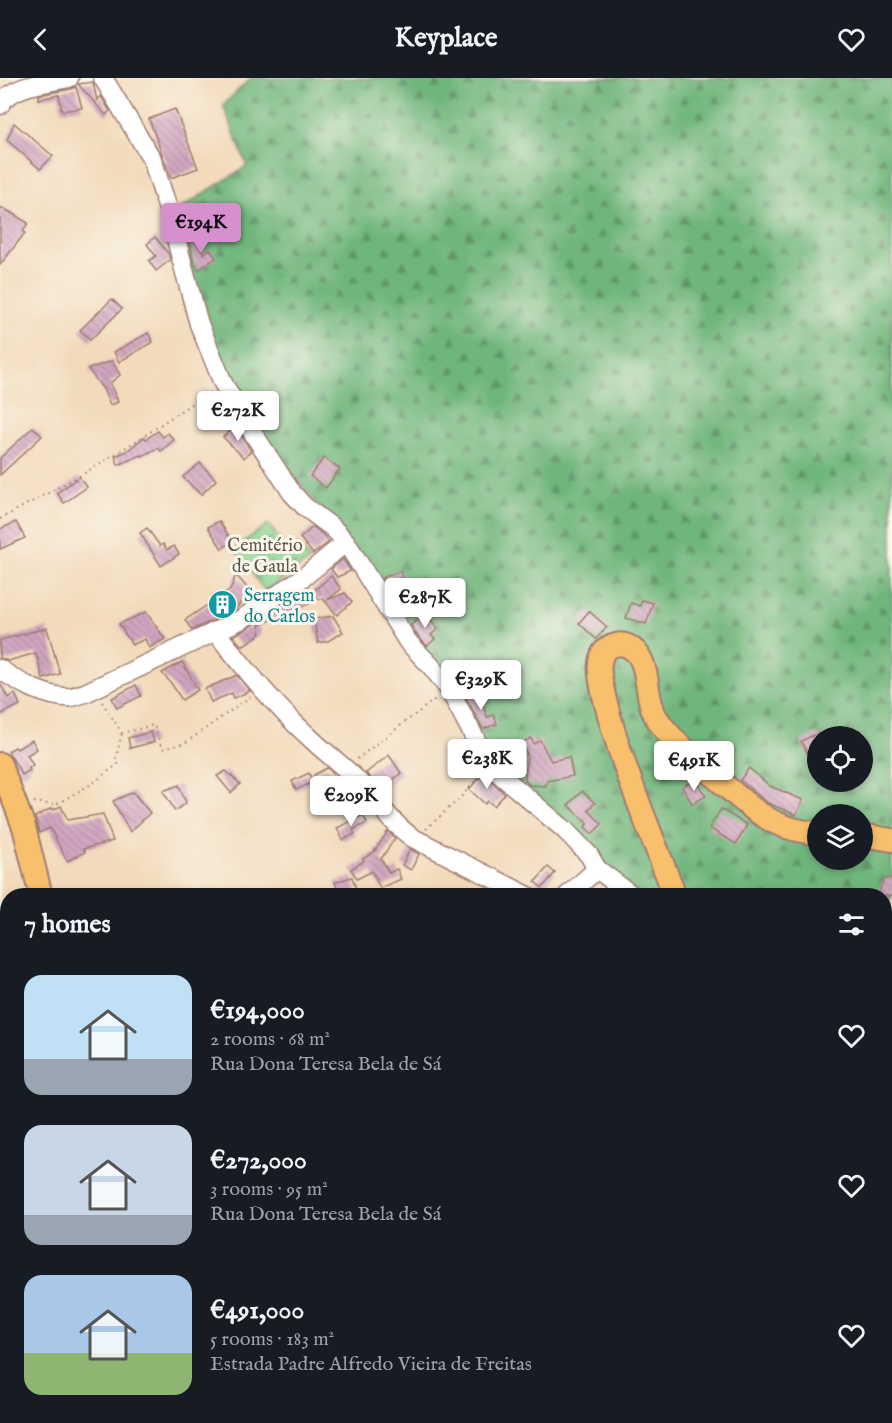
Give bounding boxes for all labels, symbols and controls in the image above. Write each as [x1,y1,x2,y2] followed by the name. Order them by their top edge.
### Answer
[395,22,497,56] text: Keyplace
[24,23,57,56] icon: back
[835,23,868,56] icon: heart
[159,203,243,254] pin: €194K
[175,210,227,235] text: €194K
[196,391,280,442] pin: €272K
[211,398,265,423] text: €272K
[227,535,303,579] park label: Cemitério de Gaula
[383,578,467,629] pin: €287K
[244,585,315,629] place label: Serragem do Carlos
[399,585,451,610] text: €287K
[207,589,239,621] building icon: Serragem do Carlos
[439,660,523,711] pin: €329K
[455,667,507,692] text: €329K
[807,726,873,870] map controls
[807,726,873,792] button: locate
[445,739,529,790] pin: €238K
[652,741,736,792] pin: €491K
[462,746,512,771] text: €238K
[668,748,720,773] text: €491K
[309,776,393,827] pin: €209K
[324,783,378,808] text: €209K
[807,804,873,870] button: layers
[24,908,111,941] text: 7 homes
[835,908,868,941] icon: filters
[210,994,305,1027] text: €194,000
[72,999,144,1071] icon: home
[835,1019,868,1052] icon: heart
[210,1027,330,1052] text: 2 rooms · 68 m²
[210,1052,442,1077] text: Rua Dona Teresa Bela de Sá
[210,1144,307,1177] text: €272,000
[72,1149,144,1221] icon: home
[835,1169,868,1202] icon: heart
[210,1177,328,1202] text: 3 rooms · 95 m²
[210,1202,442,1227] text: Rua Dona Teresa Bela de Sá
[210,1294,304,1327] text: €491,000
[72,1299,144,1371] icon: home
[835,1319,868,1352] icon: heart
[210,1327,334,1352] text: 5 rooms · 183 m²
[210,1352,532,1377] text: Estrada Padre Alfredo Vieira de Freitas

